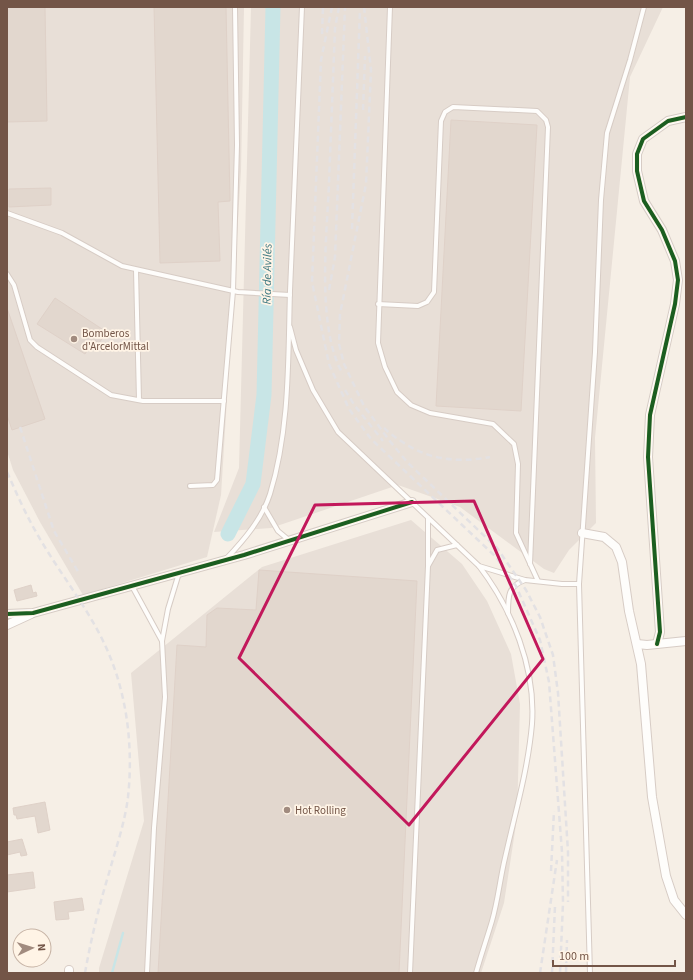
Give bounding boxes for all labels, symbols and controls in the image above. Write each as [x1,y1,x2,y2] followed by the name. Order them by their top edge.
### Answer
[258,243,277,304] water label: Ría de Avilés
[82,326,149,354] place label: Bomberos d'ArcelorMittal
[69,334,79,344] marker: Bomberos d'ArcelorMittal
[295,803,346,818] place label: Hot Rolling
[282,805,292,815] marker: Hot Rolling
[12,928,52,968] north arrow
[553,942,675,968] scale bar
[34,943,49,952] text: N
[559,948,589,965] text: 100 m

